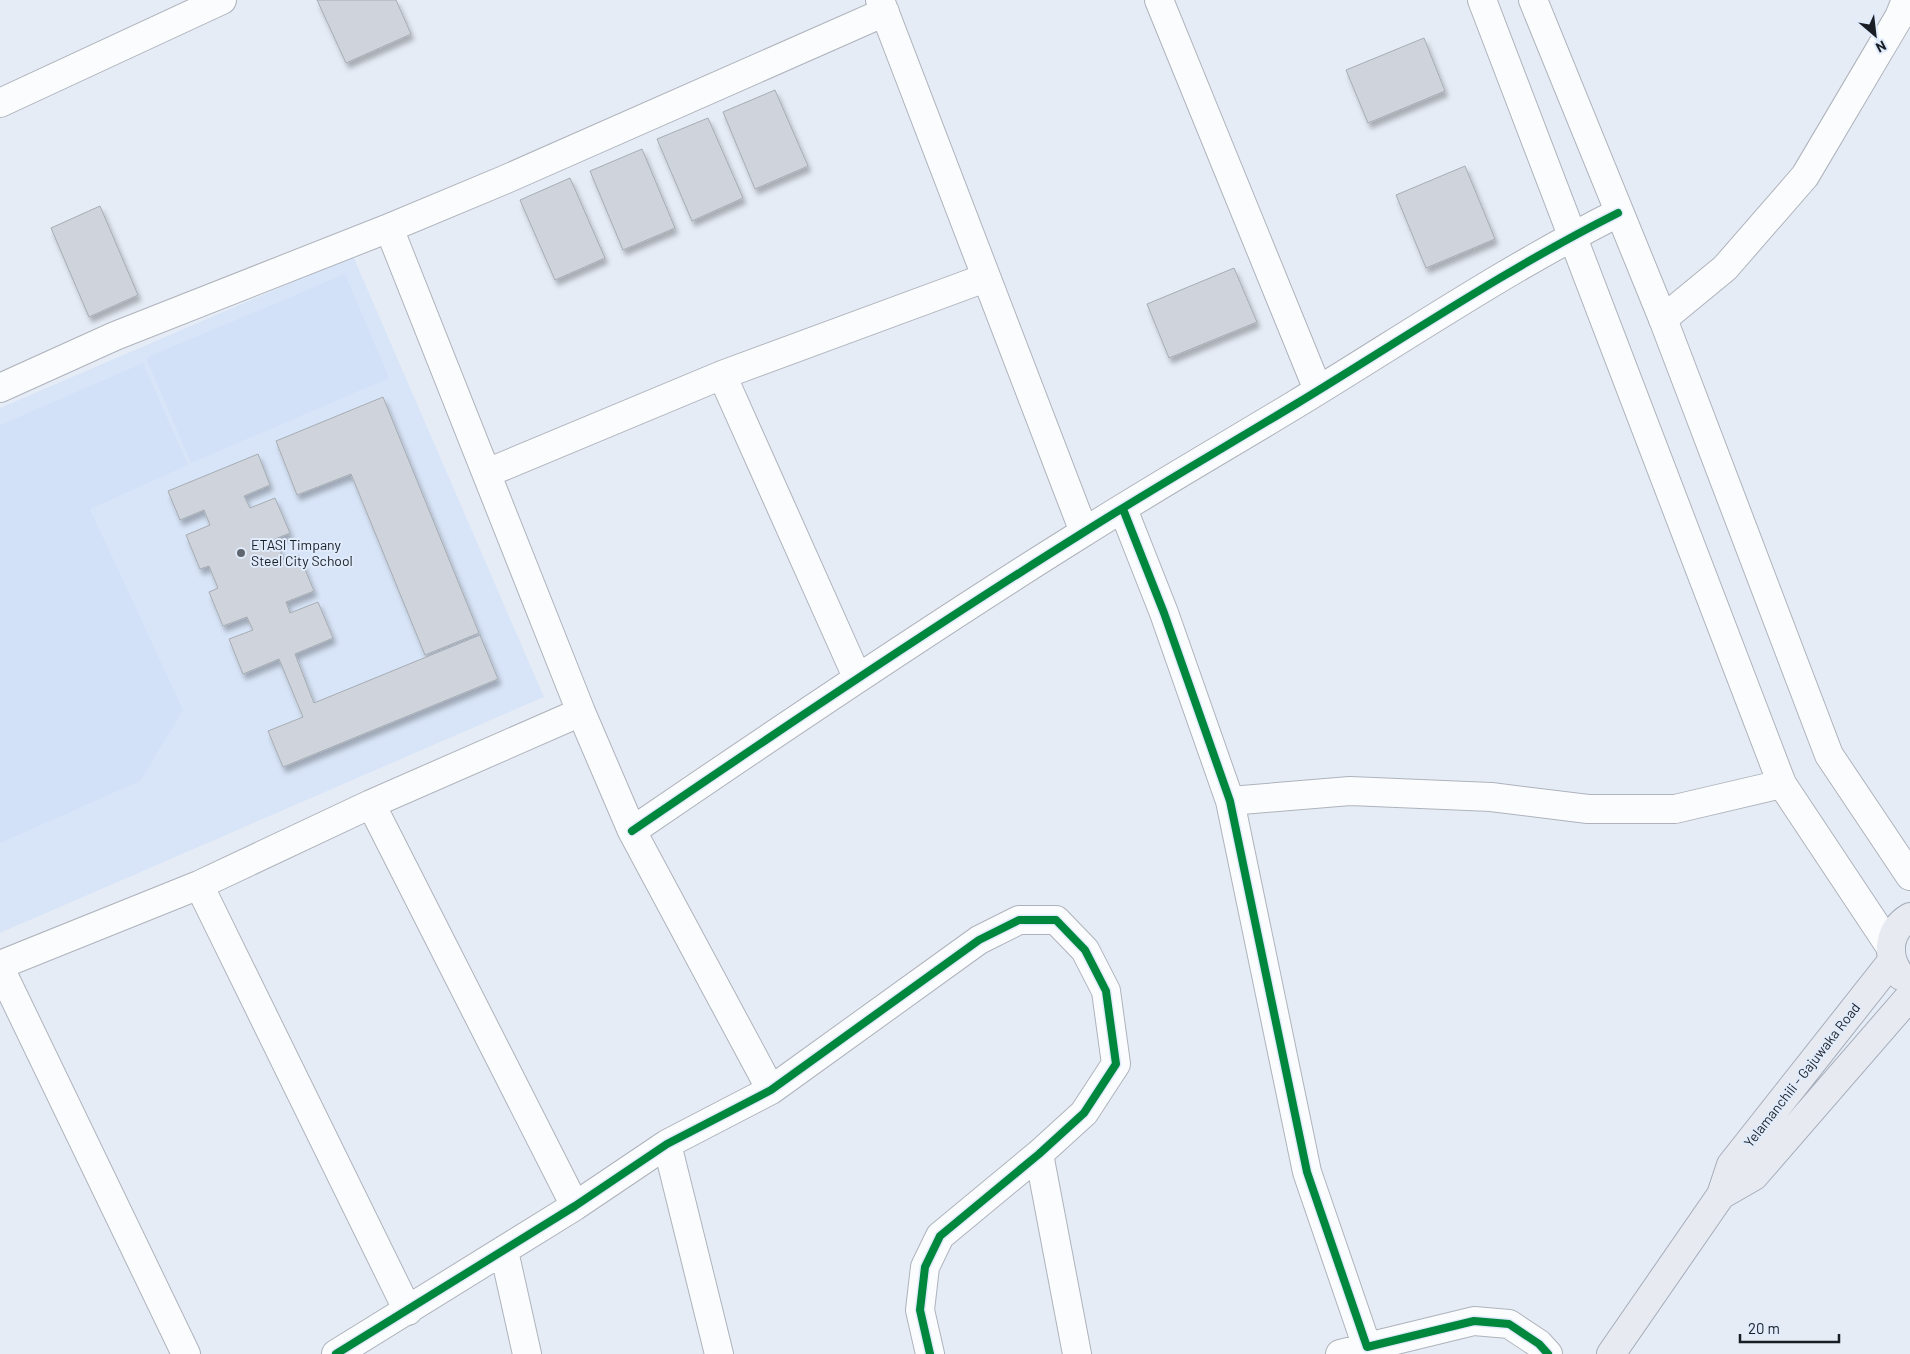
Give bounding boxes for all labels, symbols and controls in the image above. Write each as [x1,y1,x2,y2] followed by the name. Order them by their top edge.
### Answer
[1850,10,1900,60] north arrow
[1873,37,1889,57] text: N
[251,536,353,569] place label: ETASI Timpany Steel City School
[235,547,247,559] marker: ETASI Timpany Steel City School
[1740,999,1863,1150] street label: Yelamanchili - Gajuwaka Road
[1740,1312,1839,1344] scale bar
[1748,1319,1780,1337] text: 20 m

